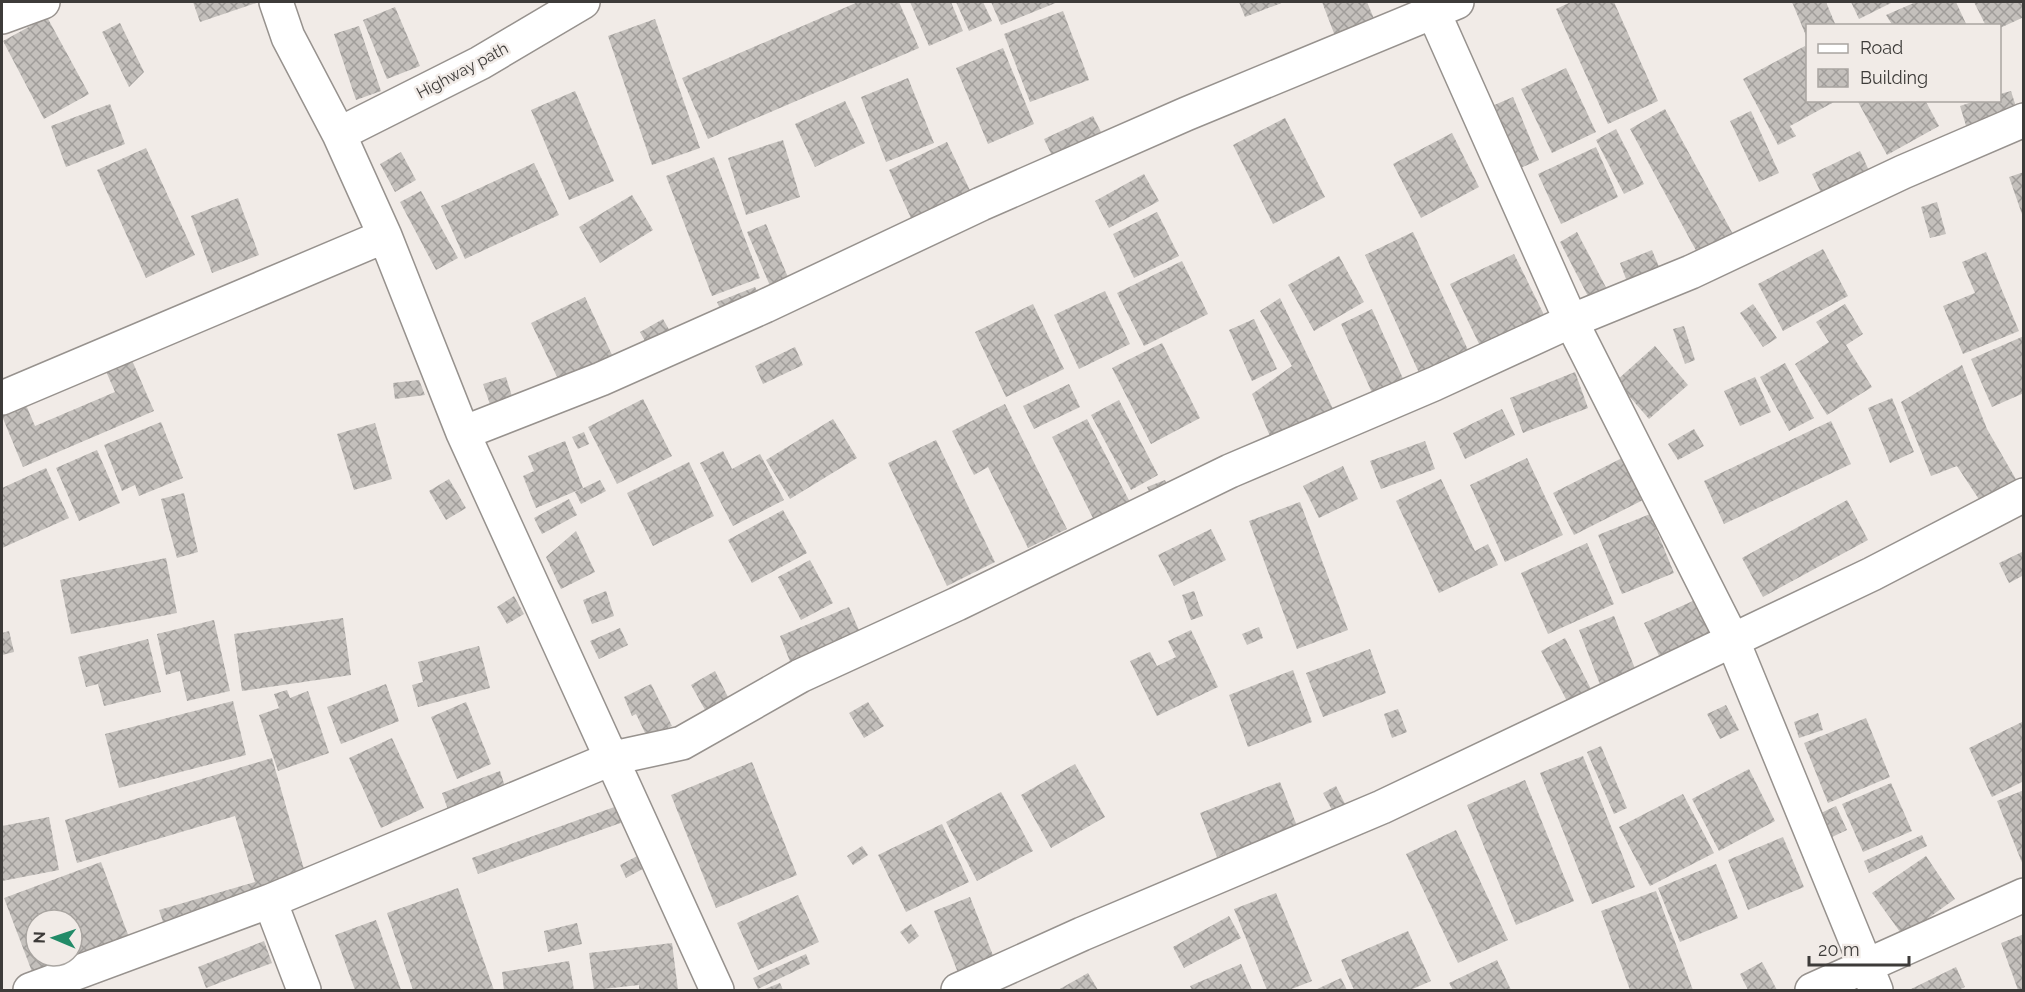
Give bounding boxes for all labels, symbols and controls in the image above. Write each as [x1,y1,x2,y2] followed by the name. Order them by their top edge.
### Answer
[1806,24,2001,102] legend
[1860,37,1903,58] text: Road
[413,38,511,103] street label: Highway path
[1860,67,1928,88] text: Building
[24,908,84,968] north arrow
[1809,929,1910,967] scale bar
[30,931,49,944] text: N
[1818,939,1860,960] text: 20 m

